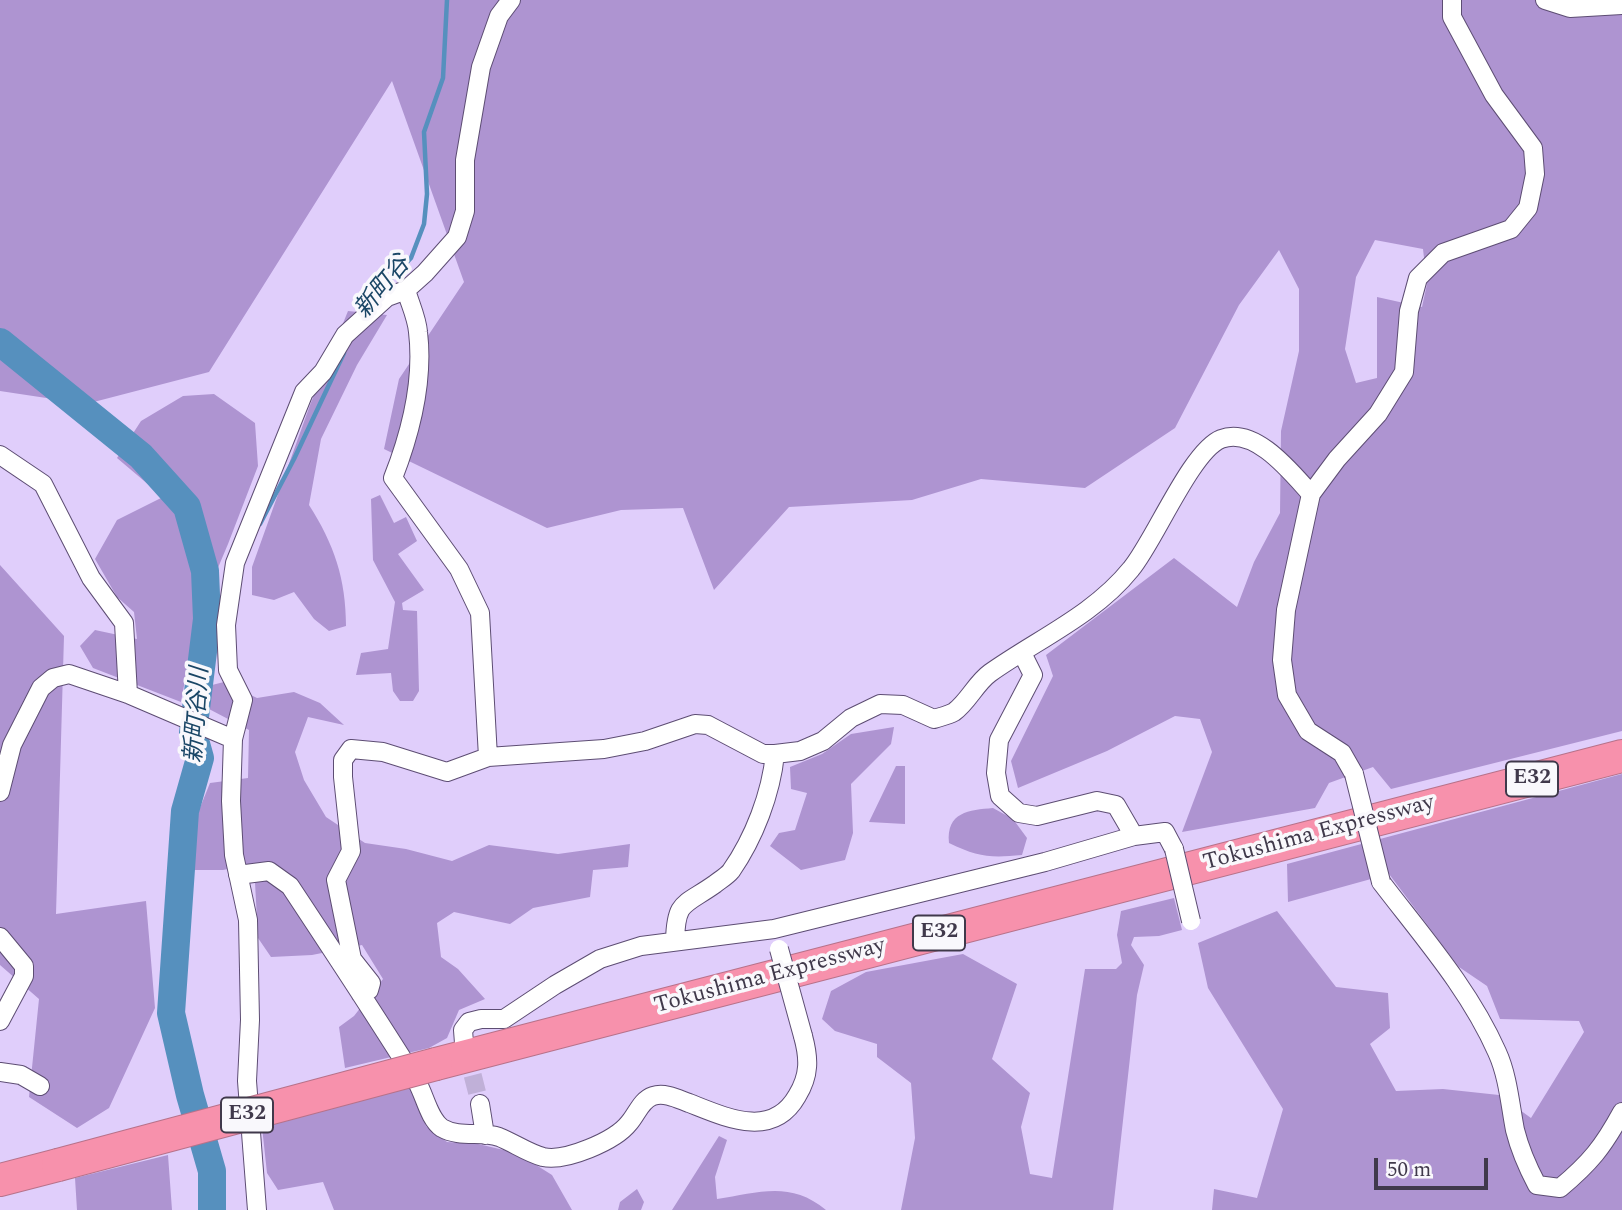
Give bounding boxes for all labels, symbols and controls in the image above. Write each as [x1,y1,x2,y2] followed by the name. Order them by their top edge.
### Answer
[350,251,418,325] water label: 新町谷
[181,666,217,764] water label: 新町谷川
[1506,762,1558,796] road number: E32
[1200,790,1438,878] street label: Tokushima Expressway
[913,916,965,950] road number: E32
[651,933,889,1021] street label: Tokushima Expressway
[221,1098,273,1132] road number: E32
[1377,1144,1491,1188] scale bar
[1387,1154,1431,1186] text: 50 m

